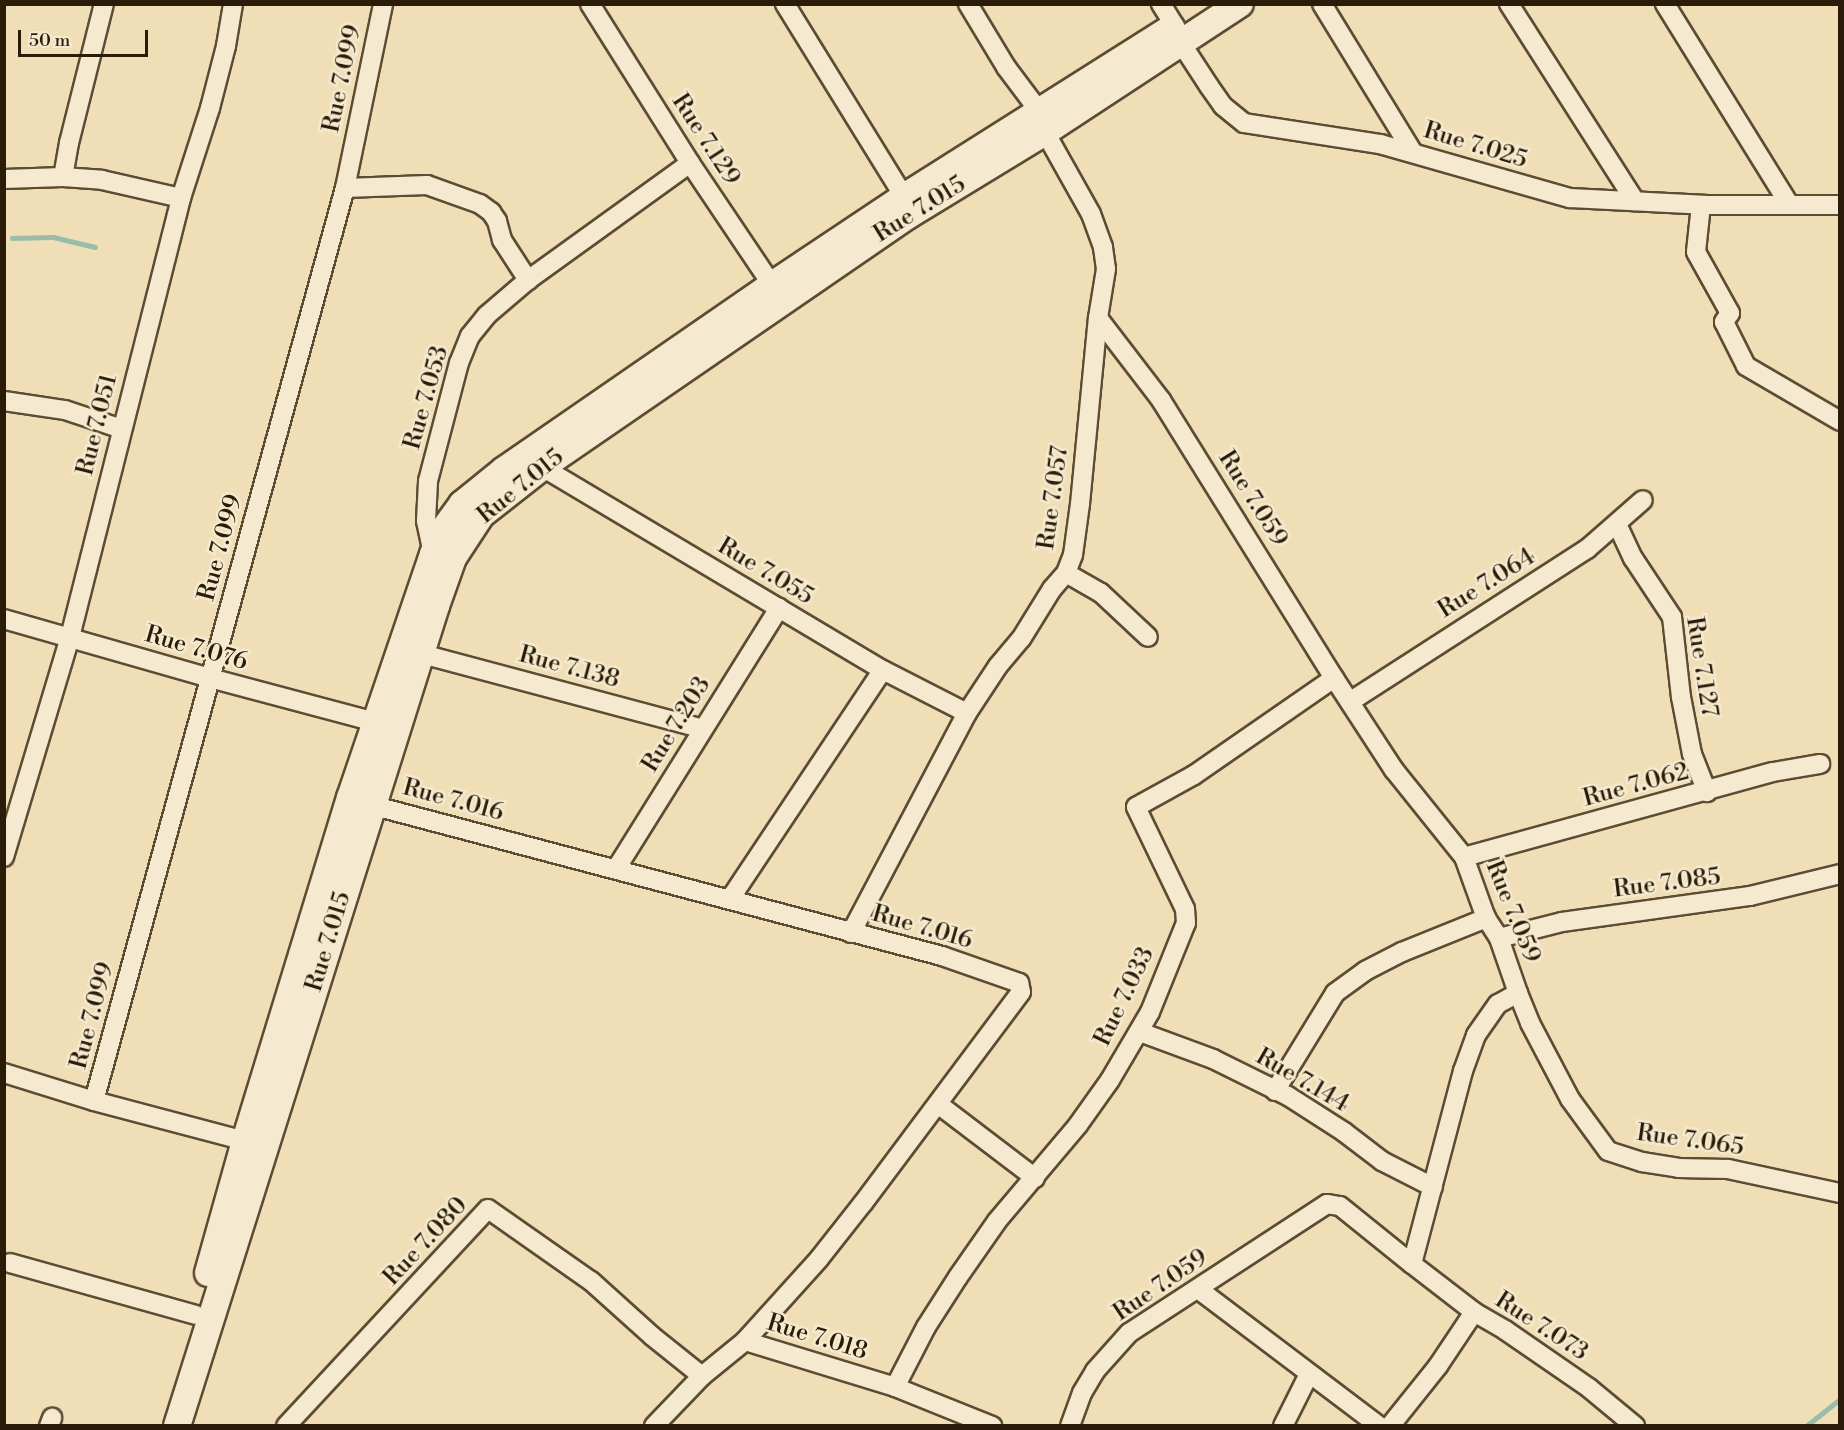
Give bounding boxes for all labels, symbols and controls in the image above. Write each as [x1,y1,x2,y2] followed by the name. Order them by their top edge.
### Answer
[21,18,152,56] scale bar
[318,23,368,135] street label: Rue 7.099
[29,29,70,52] text: 50 m
[665,89,745,191] street label: Rue 7.129
[1420,117,1530,175] street label: Rue 7.025
[869,171,971,249] street label: Rue 7.015
[398,343,456,453] street label: Rue 7.053
[71,371,125,479] street label: Rue 7.051
[472,443,570,531] street label: Rue 7.015
[1032,444,1076,552] street label: Rue 7.057
[1211,446,1293,552] street label: Rue 7.059
[193,492,249,604] street label: Rue 7.099
[712,532,818,612] street label: Rue 7.055
[1433,543,1541,625] street label: Rue 7.064
[1679,615,1723,719] street label: Rue 7.127
[141,621,251,677] street label: Rue 7.076
[516,641,622,695] street label: Rue 7.138
[636,672,718,778] street label: Rue 7.203
[1580,758,1692,814] street label: Rue 7.062
[399,774,507,828] street label: Rue 7.016
[1478,857,1546,967] street label: Rue 7.059
[1612,863,1722,905] street label: Rue 7.085
[300,889,358,995] street label: Rue 7.015
[868,900,976,956] street label: Rue 7.016
[1089,943,1161,1051] street label: Rue 7.033
[65,960,121,1072] street label: Rue 7.099
[1250,1043,1354,1119] street label: Rue 7.144
[1635,1119,1745,1163] street label: Rue 7.065
[378,1192,474,1292] street label: Rue 7.080
[1108,1244,1214,1328] street label: Rue 7.059
[1489,1286,1593,1368] street label: Rue 7.073
[763,1309,871,1367] street label: Rue 7.018

